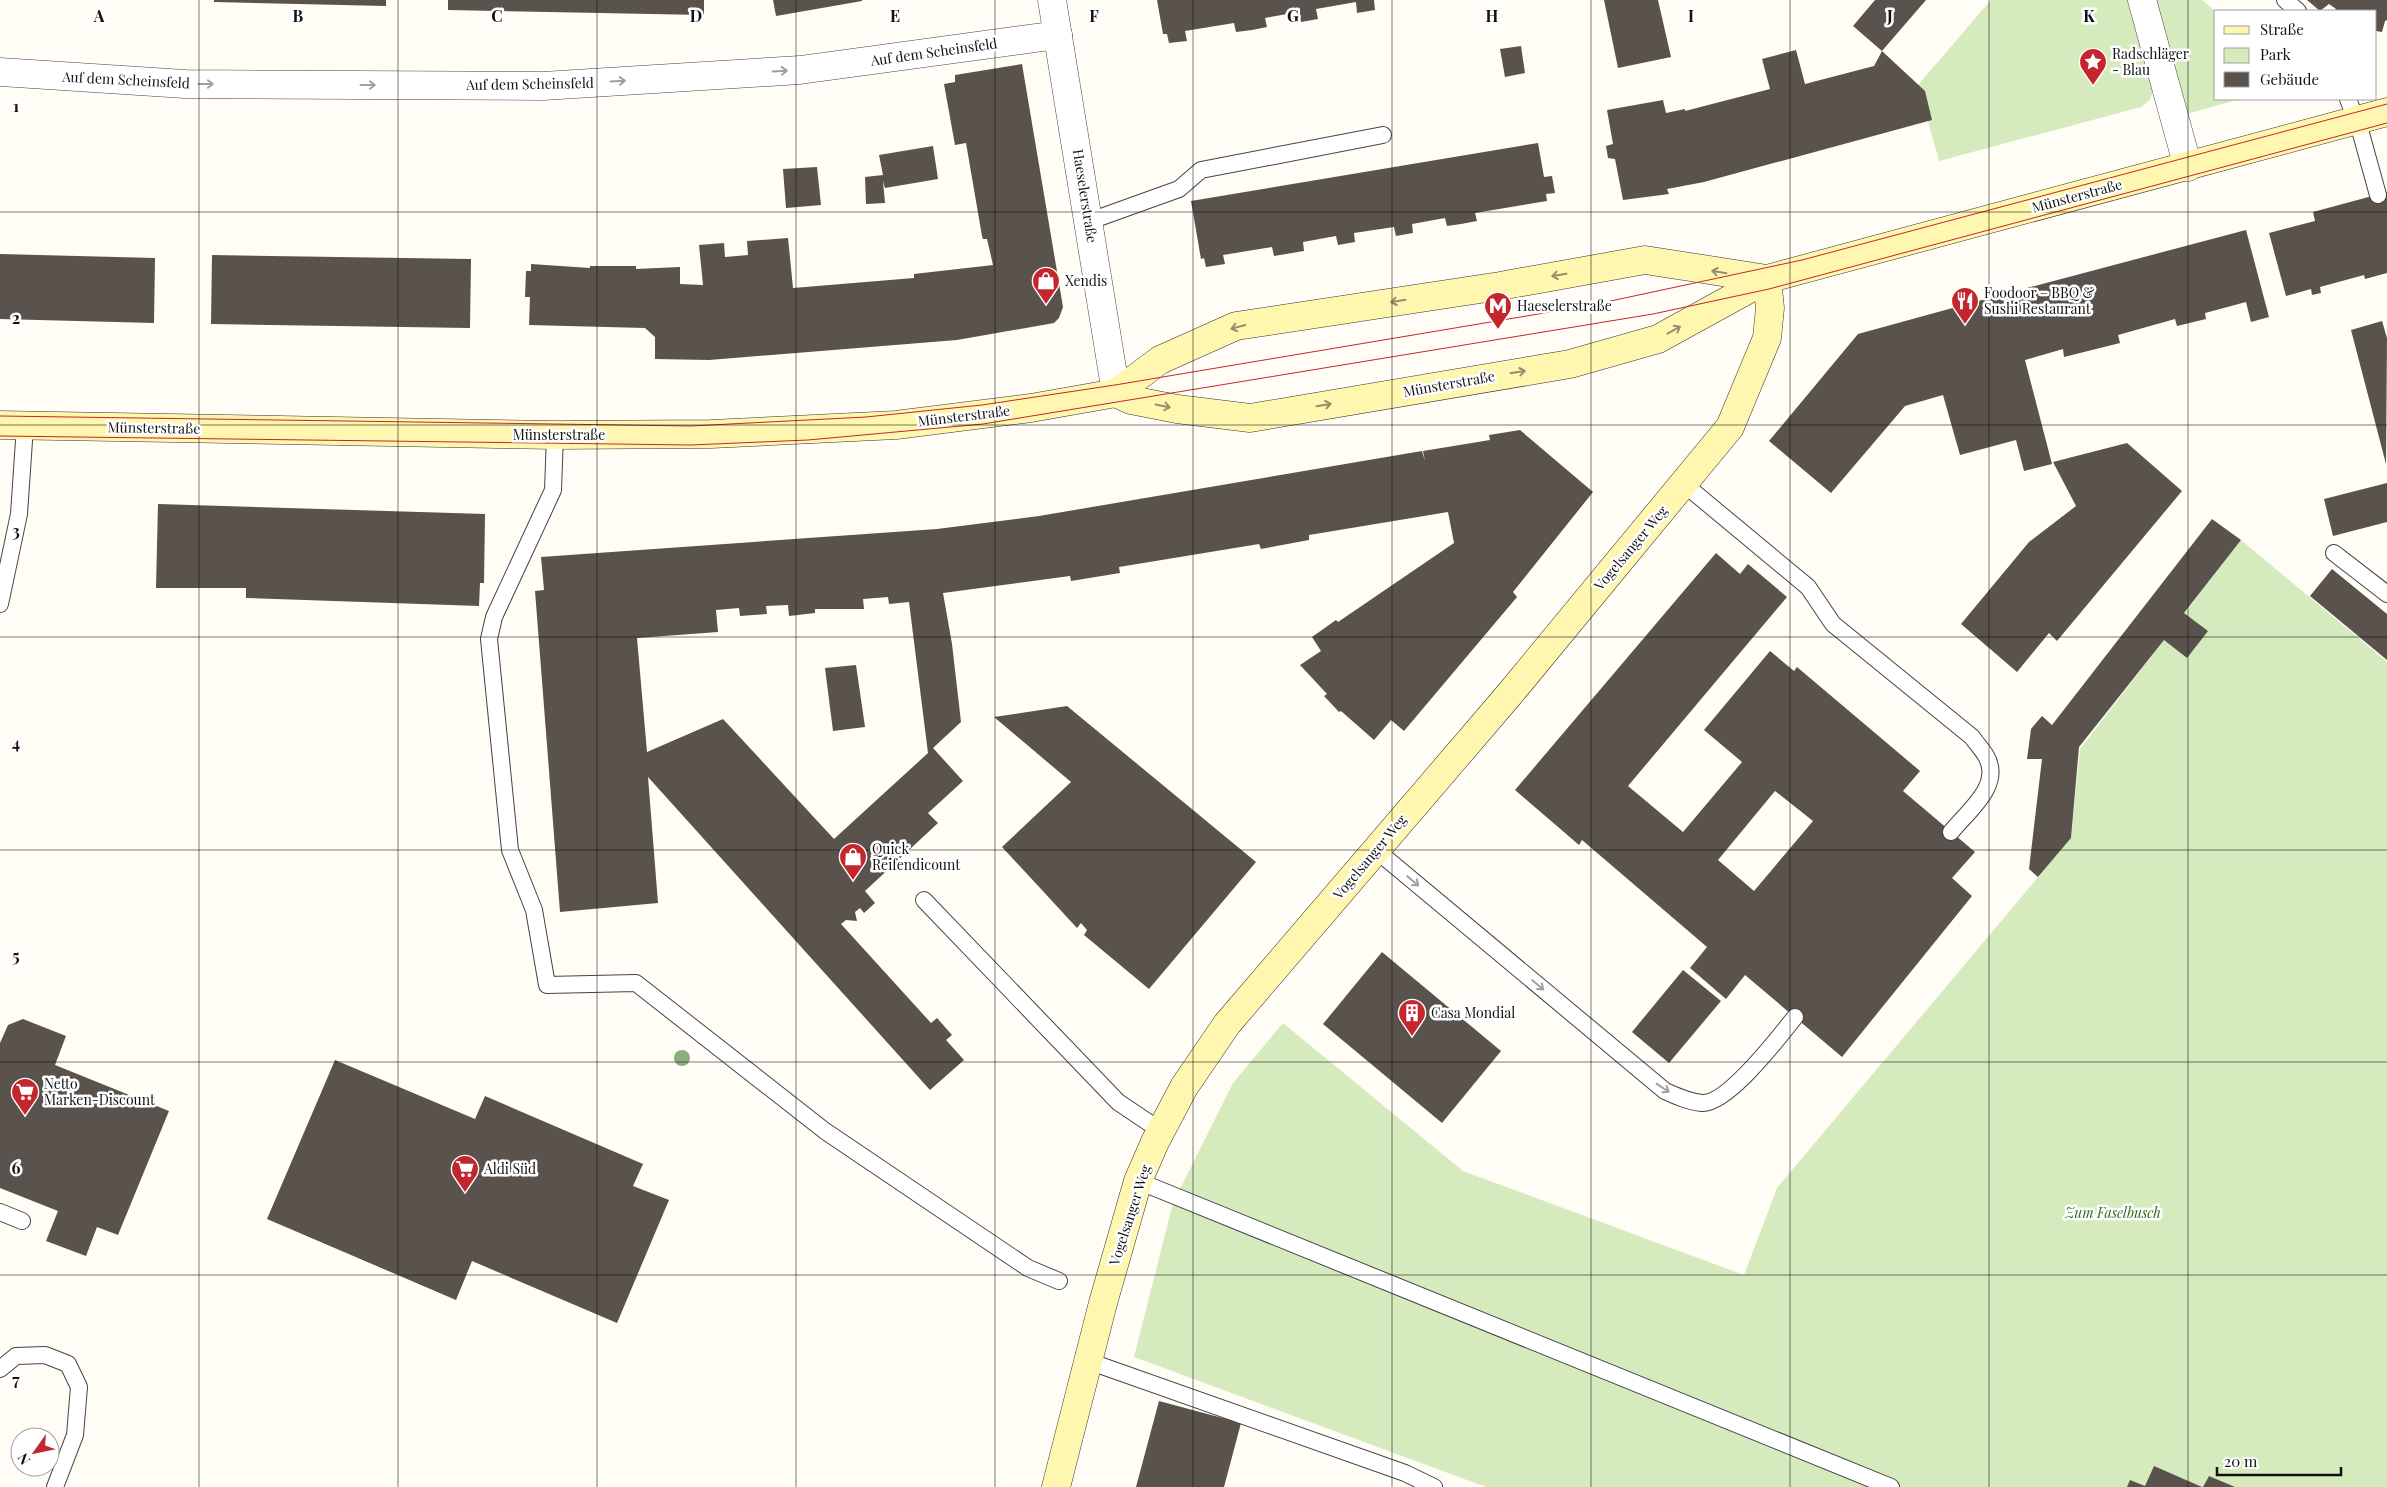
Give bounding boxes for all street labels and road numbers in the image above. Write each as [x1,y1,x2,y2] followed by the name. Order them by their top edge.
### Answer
[868,33,998,70] street label: Auf dem Scheinsfeld
[61,67,190,92] street label: Auf dem Scheinsfeld
[465,73,594,94] street label: Auf dem Scheinsfeld
[1069,148,1102,244] street label: Haeselerstraße
[2030,174,2124,217] street label: Münsterstraße
[1402,366,1496,401] street label: Münsterstraße
[917,400,1011,431] street label: Münsterstraße
[107,417,201,438] street label: Münsterstraße
[513,425,605,444] street label: Münsterstraße
[1589,501,1672,595] street label: Vogelsanger Weg
[1328,810,1411,904] street label: Vogelsanger Weg
[1104,1161,1155,1269] street label: Vogelsanger Weg

